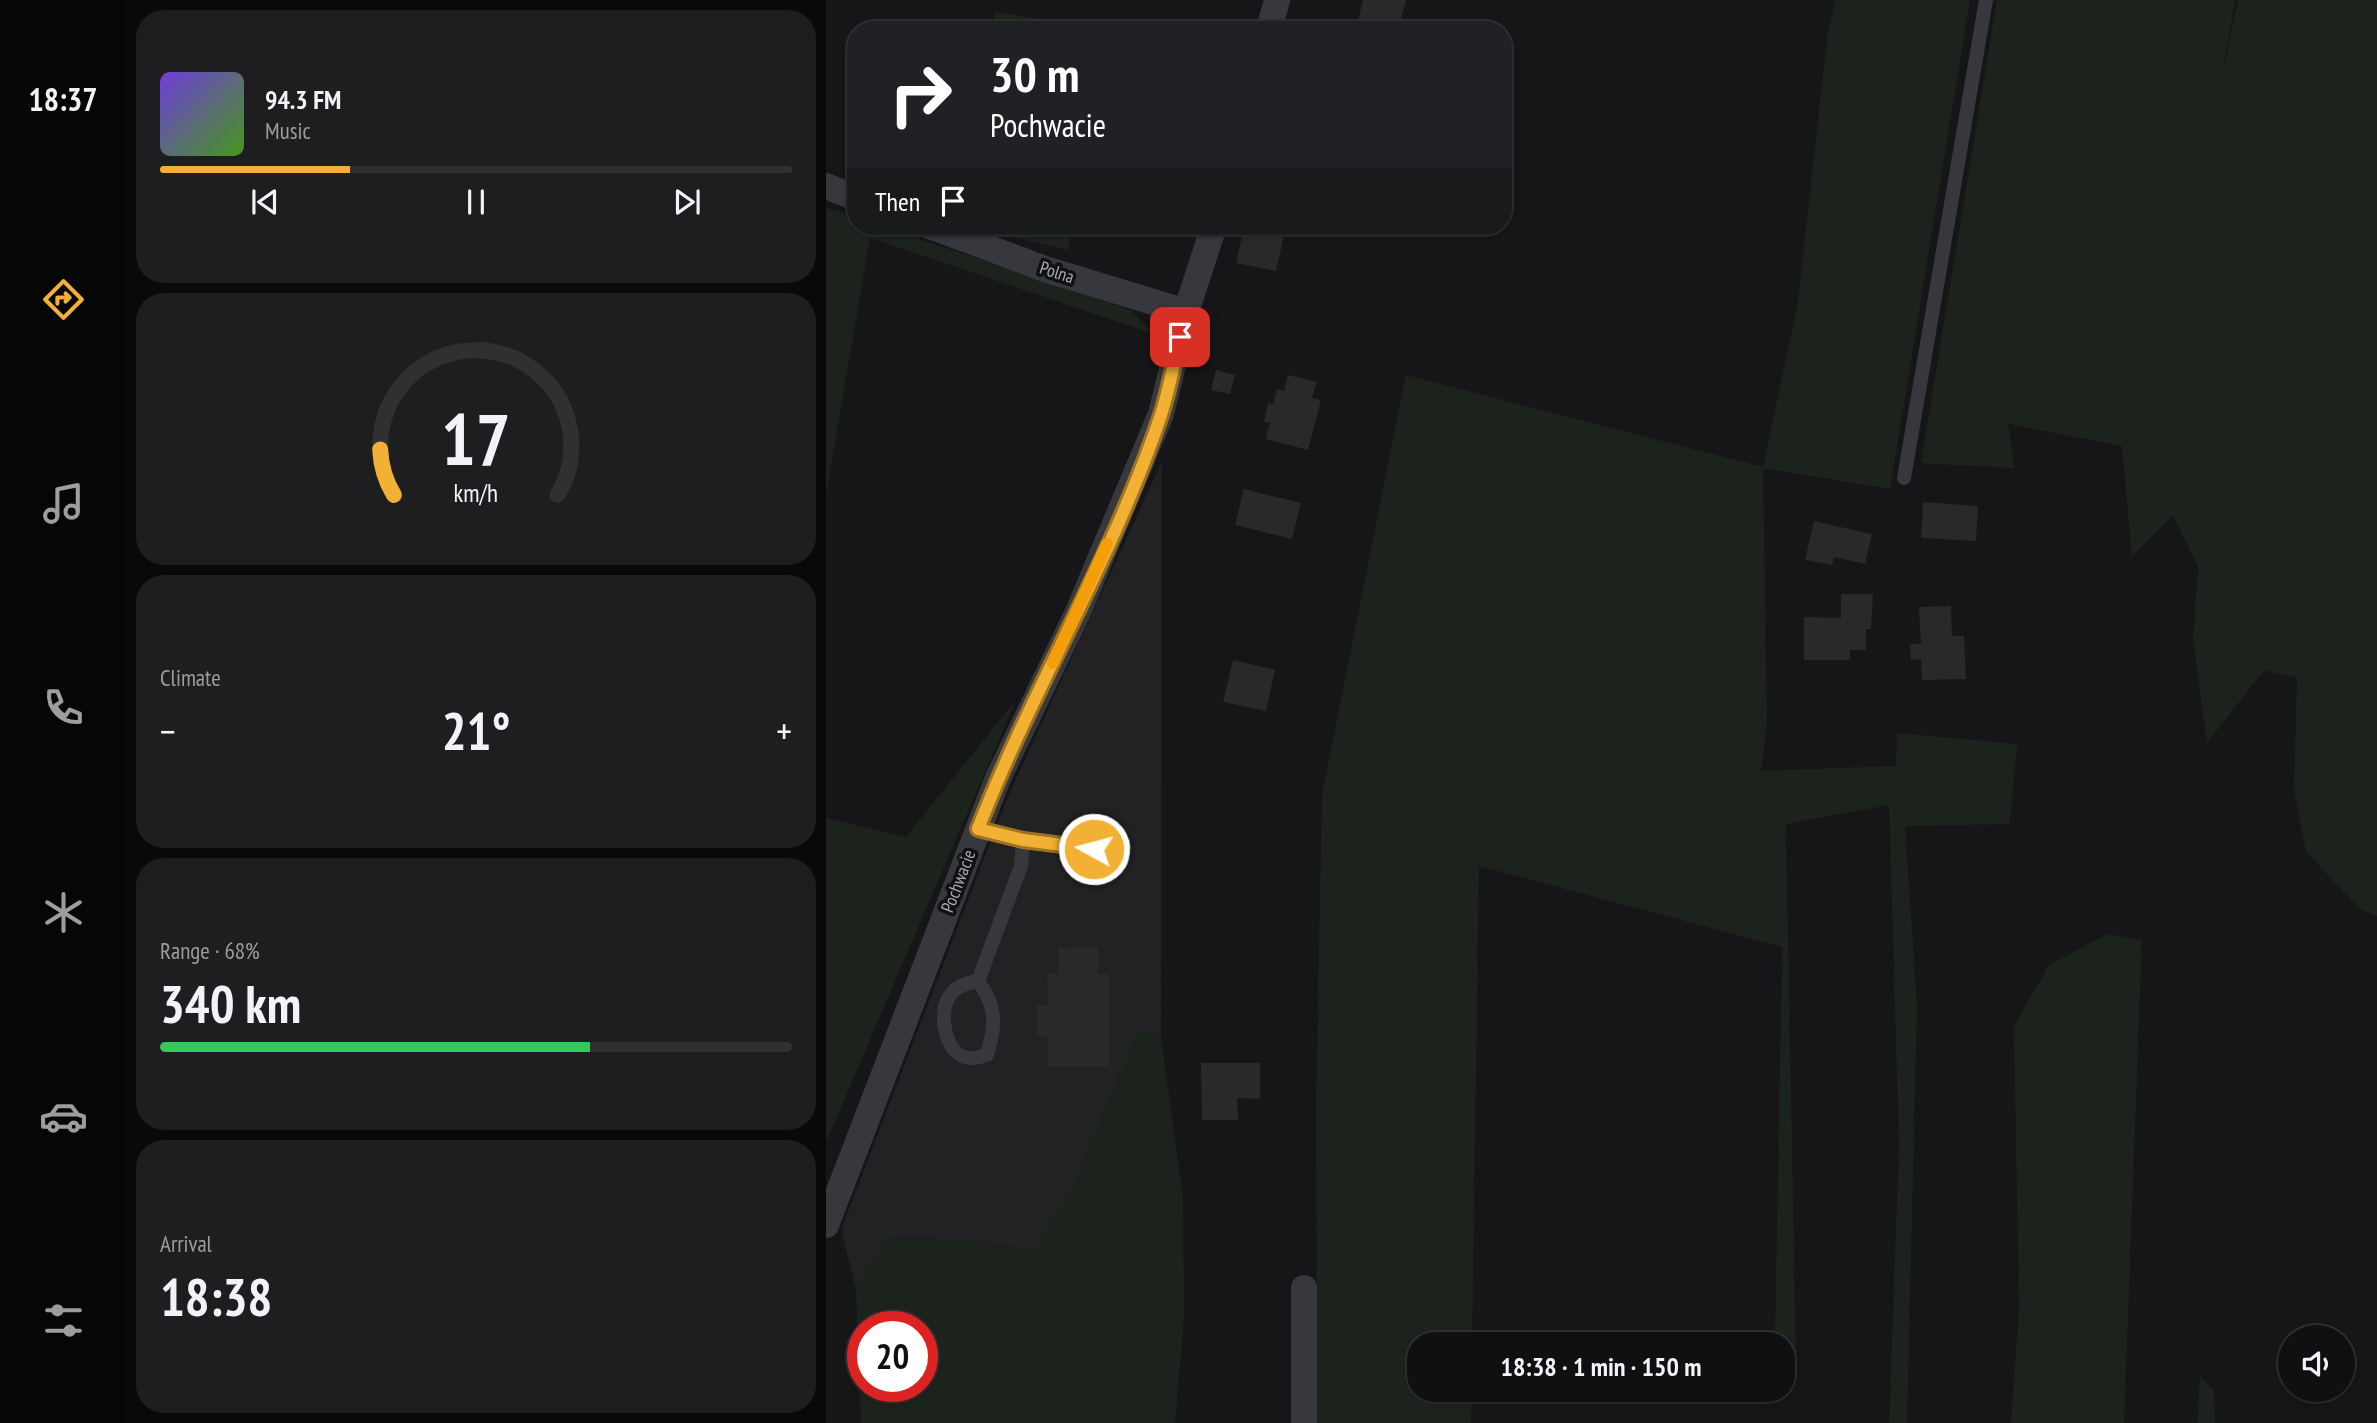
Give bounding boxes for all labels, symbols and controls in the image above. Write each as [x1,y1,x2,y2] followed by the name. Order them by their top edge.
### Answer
[990,42,1079,106] text: 30 m
[875,49,966,140] icon: right
[28,78,98,120] text: 18:37
[265,83,341,116] text: 94.3 FM
[990,104,1106,146] text: Pochwacie
[265,116,311,145] text: Music
[934,182,972,220] icon: arrive
[246,183,284,221] icon: previous
[457,183,495,221] icon: pause
[668,183,706,221] icon: next
[875,185,920,218] text: Then
[1037,256,1077,288] street label: Polna
[39,275,88,324] icon: directions
[1150,307,1210,367] pin
[1161,318,1199,356] icon: arrive
[441,391,511,485] text: 17
[454,477,498,509] text: km/h
[39,479,88,528] icon: music
[160,663,221,692] text: Climate
[39,683,88,732] icon: phone
[442,697,510,764] text: 21°
[160,706,176,755] text: −
[776,706,792,755] text: +
[1057,812,1131,886] position arrow
[936,846,980,916] street label: Pochwacie
[39,888,88,937] icon: climate
[160,936,260,965] text: Range · 68%
[160,970,301,1037] text: 340 km
[39,1092,88,1141] icon: car
[160,1229,212,1258] text: Arrival
[160,1263,272,1330] text: 18:38
[39,1296,88,1345] icon: filters
[847,1311,938,1402] speed limit sign: 20
[2278,1325,2355,1402] map controls
[2278,1325,2355,1402] button: sound
[1501,1350,1701,1383] text: 18:38 · 1 min · 150 m

